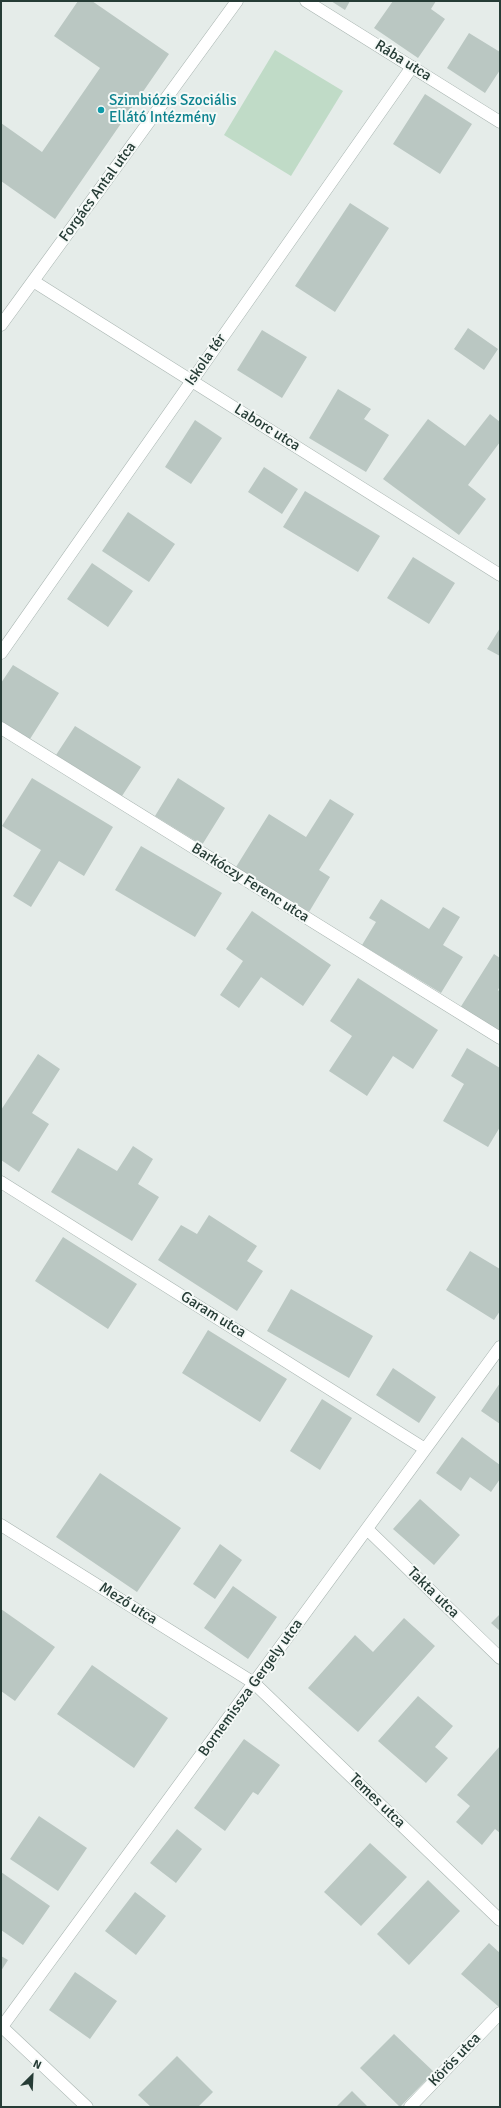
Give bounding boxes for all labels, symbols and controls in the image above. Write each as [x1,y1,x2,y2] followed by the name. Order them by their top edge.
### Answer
[371,37,435,85] street label: Rába utca
[109,92,236,127] place label: Szimbiózis Szociális Ellátó Intézmény
[96,105,106,115] marker: Szimbiózis Szociális Ellátó Intézmény
[56,139,140,245] street label: Forgács Antal utca
[182,330,230,390] street label: Iskola tér
[231,401,303,455] street label: Laborc utca
[188,839,312,927] street label: Barkóczy Ferenc utca
[177,1288,249,1342] street label: Garam utca
[403,1564,463,1622] street label: Takta utca
[96,1579,160,1629] street label: Mező utca
[195,1616,307,1760] street label: Bornemissza Gergely utca
[345,1770,409,1832] street label: Temes utca
[425,2030,485,2090] street label: Körös utca
[12,2056,52,2096] north arrow
[31,2057,43,2072] text: N

